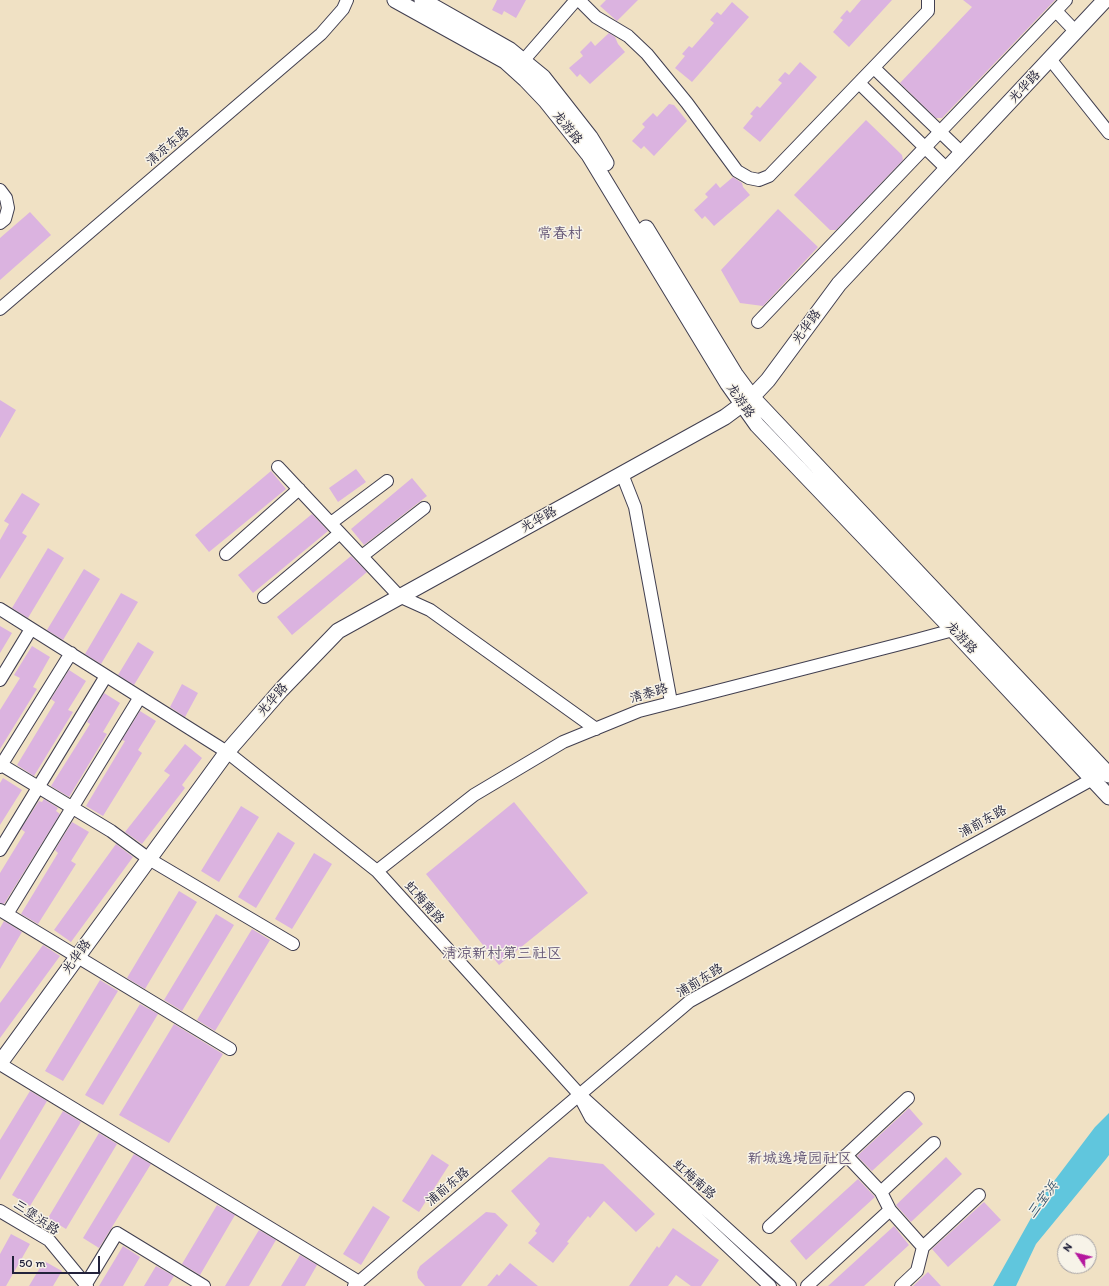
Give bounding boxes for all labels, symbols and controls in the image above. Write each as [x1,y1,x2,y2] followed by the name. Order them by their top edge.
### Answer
[1006,67,1044,107] street label: 光华路
[549,108,585,148] street label: 龙游路
[143,124,193,170] street label: 清凉东路
[538,225,582,243] district label: 常春村
[789,307,825,347] street label: 光华路
[722,381,758,421] street label: 龙游路
[518,504,560,536] street label: 光华路
[942,618,980,658] street label: 龙游路
[254,680,292,720] street label: 光华路
[628,681,670,707] street label: 清泰路
[956,803,1010,841] street label: 浦前东路
[401,878,447,928] street label: 虹梅南路
[59,937,95,977] street label: 光华路
[442,945,562,963] district label: 清凉新村第三社区
[674,961,726,1001] street label: 浦前东路
[748,1150,852,1168] district label: 新城逸境园社区
[669,1157,719,1203] street label: 虹梅南路
[423,1164,473,1210] street label: 浦前东路
[1024,1178,1062,1222] water label: 三宝浜
[10,1197,62,1239] street label: 三堡浜路
[1057,1234,1097,1274] north arrow
[1060,1241,1075,1254] text: N
[14,1248,102,1274] scale bar
[19,1256,45,1270] text: 50 m

